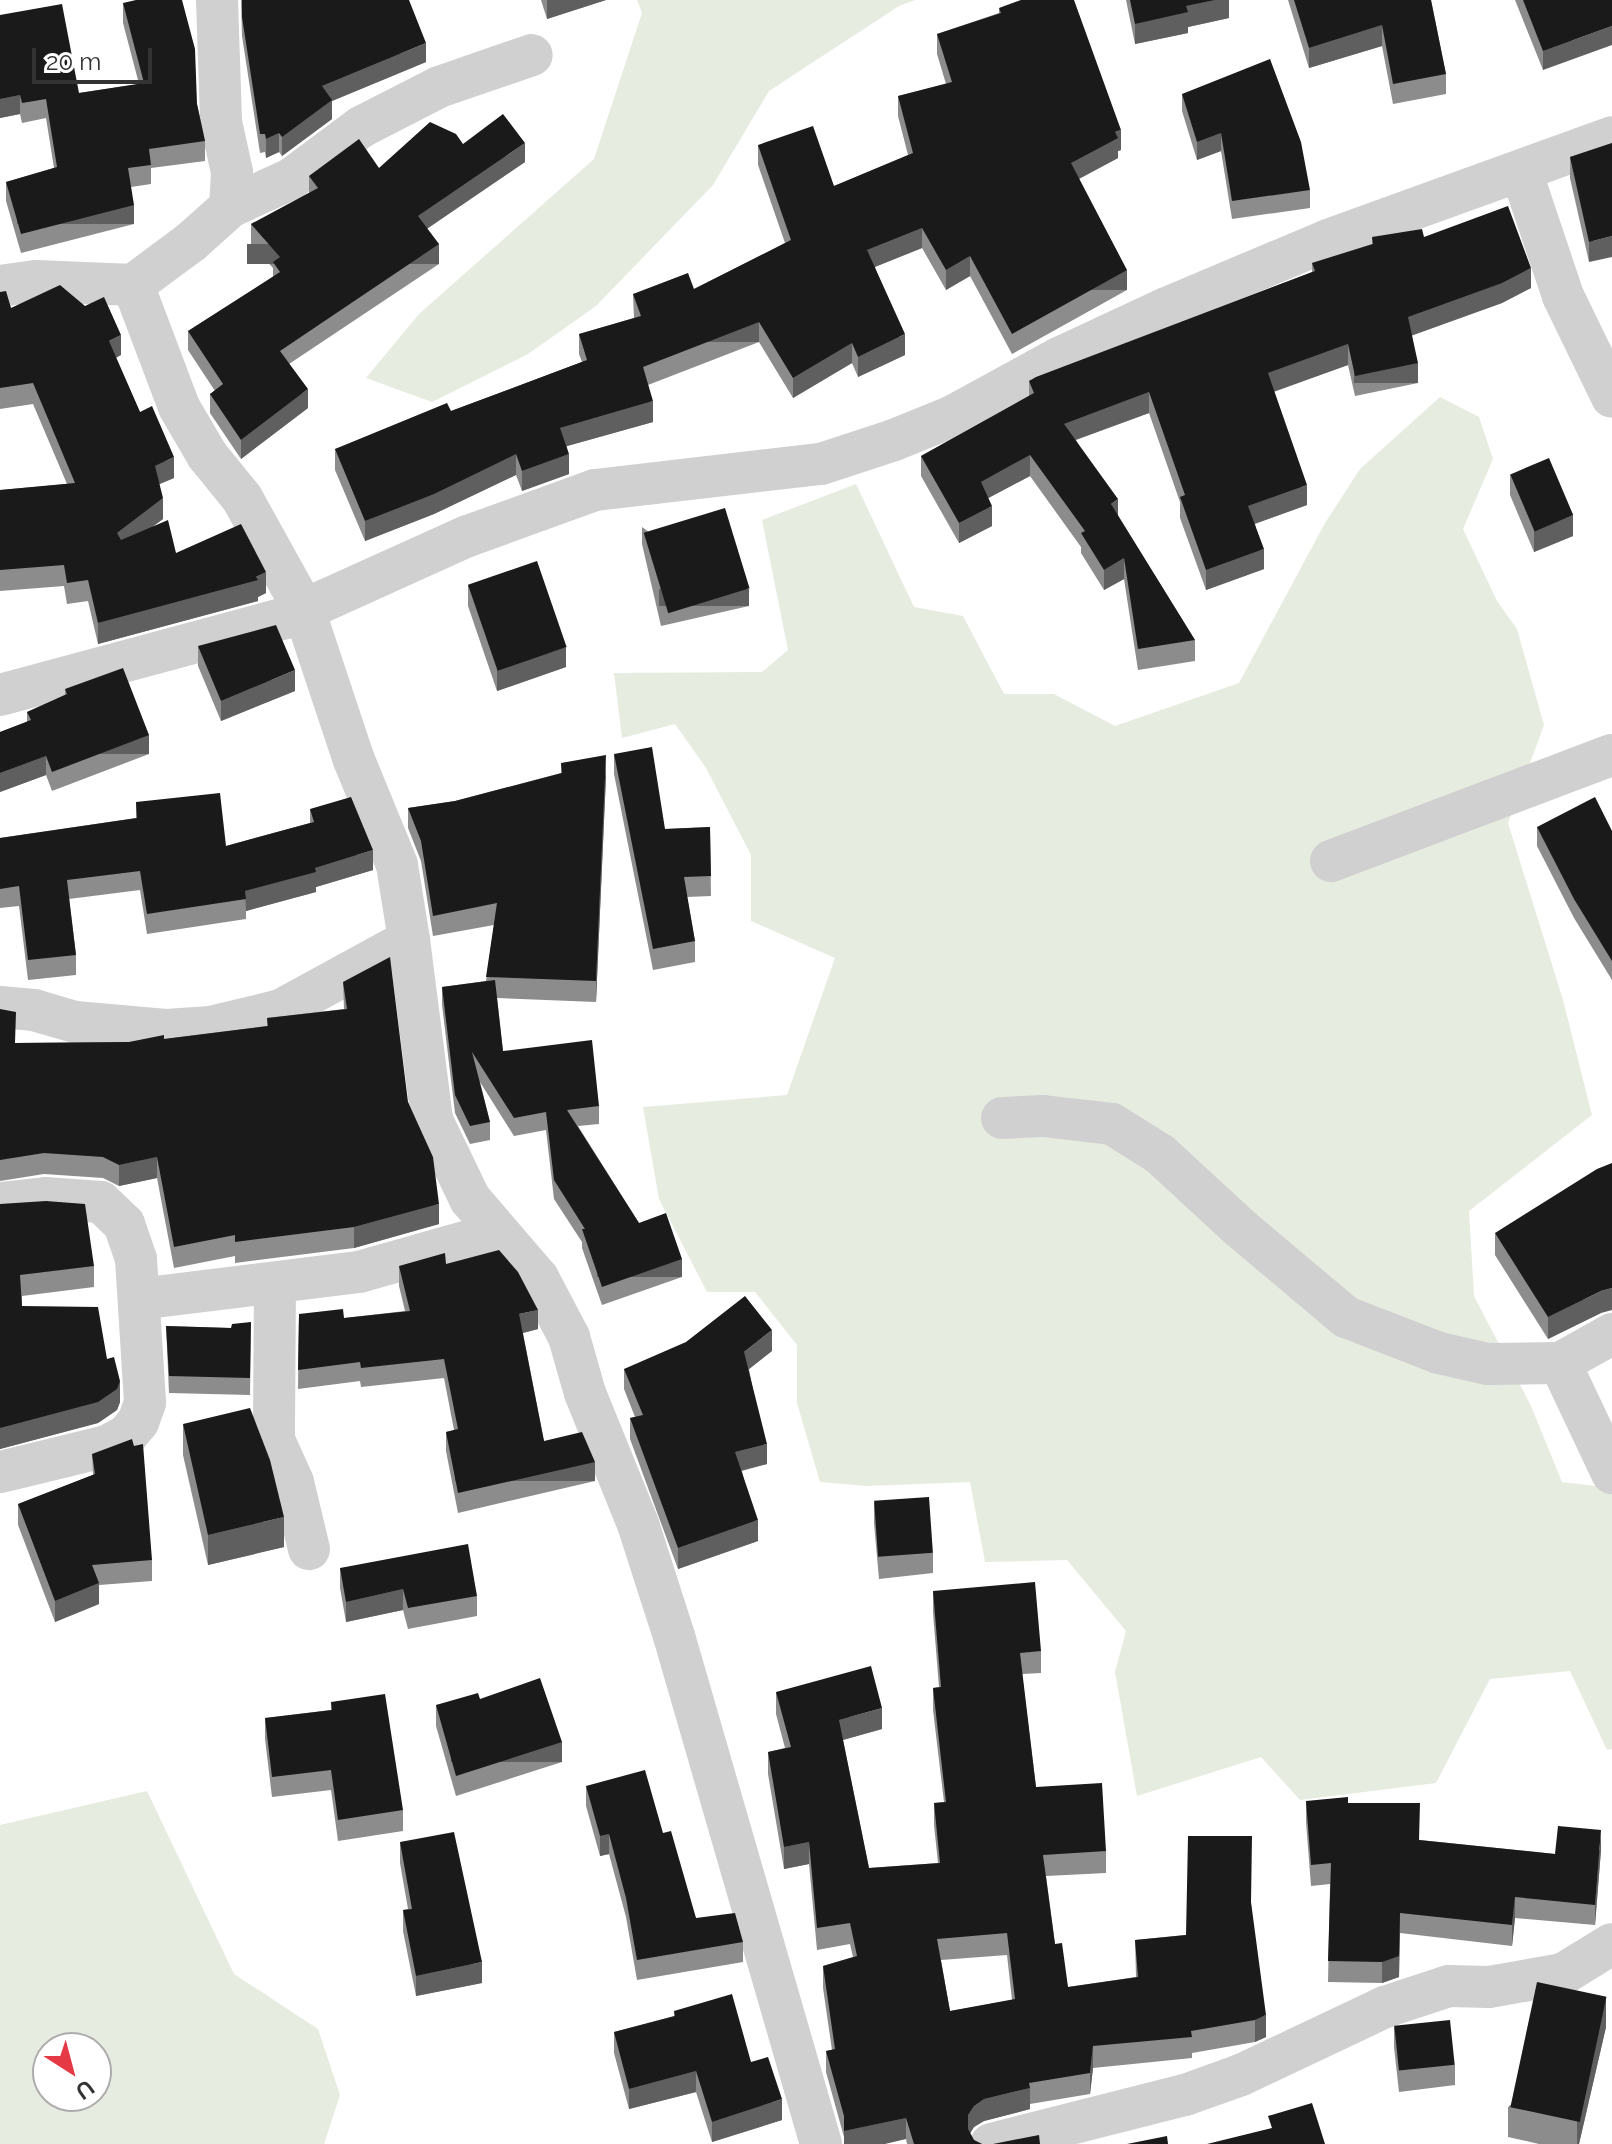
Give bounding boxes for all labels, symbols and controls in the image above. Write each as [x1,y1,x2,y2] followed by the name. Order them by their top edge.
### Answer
[36,32,156,82] scale bar
[46,47,101,76] text: 20 m
[32,2032,112,2112] north arrow
[71,2074,99,2105] text: U

